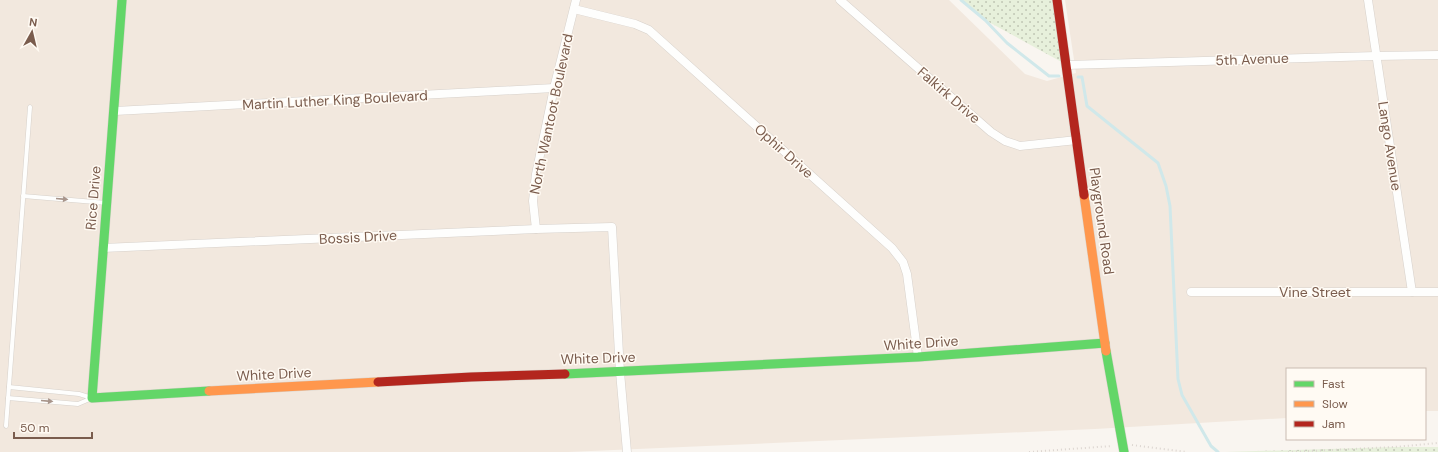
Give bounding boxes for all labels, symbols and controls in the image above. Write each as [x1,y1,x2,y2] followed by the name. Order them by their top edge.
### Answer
[12,12,52,52] north arrow
[28,15,38,30] text: N
[525,32,577,196] street label: North Wantoot Boulevard
[1215,49,1289,69] street label: 5th Avenue
[914,63,984,127] street label: Falkirk Drive
[242,86,428,114] street label: Martin Luther King Boulevard
[1374,100,1406,192] street label: Lango Avenue
[751,120,817,182] street label: Ophir Drive
[81,165,105,231] street label: Rice Drive
[1086,166,1118,276] street label: Playground Road
[56,196,68,203] one-way arrow
[319,226,397,248] street label: Bossis Drive
[1279,283,1351,301] street label: Vine Street
[883,331,959,355] street label: White Drive
[560,348,636,368] street label: White Drive
[236,363,312,385] street label: White Drive
[1286,368,1426,440] legend
[1322,376,1345,392] text: Fast
[1322,396,1348,412] text: Slow
[41,398,53,405] one-way arrow
[14,414,92,440] scale bar
[1322,416,1345,432] text: Jam
[20,420,49,436] text: 50 m

